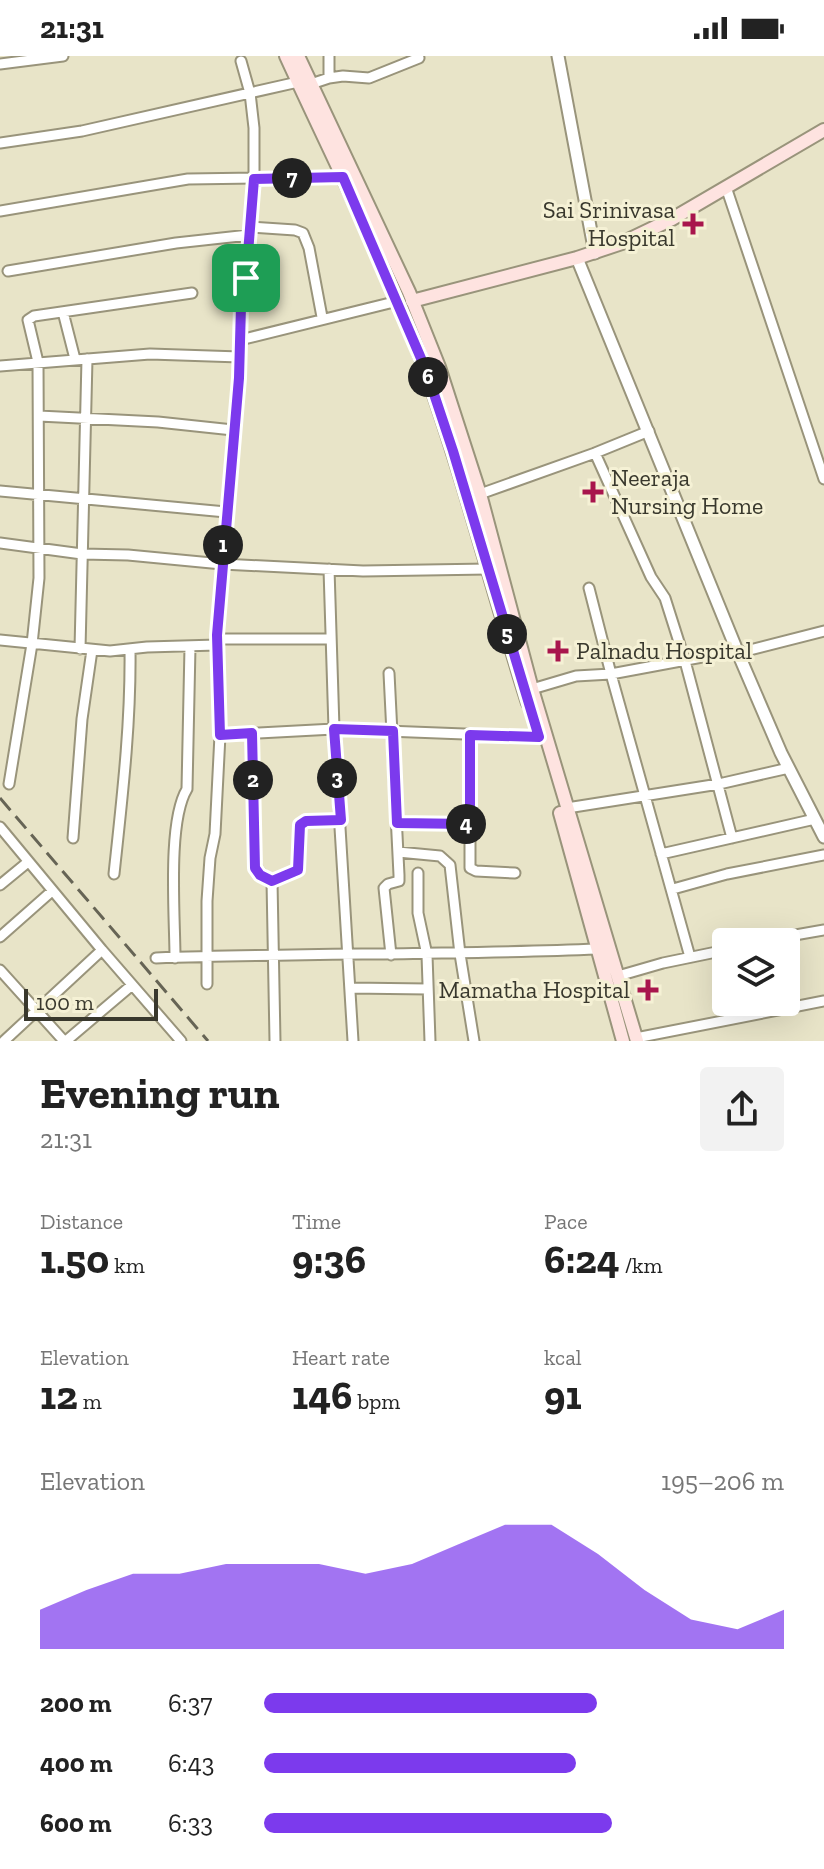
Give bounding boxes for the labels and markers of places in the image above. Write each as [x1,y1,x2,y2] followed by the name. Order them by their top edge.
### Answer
[272,158,312,198] pin: 7
[543,195,675,252] place label: Sai Srinivasa Hospital
[682,213,704,235] marker: Sai Srinivasa Hospital
[212,244,280,312] pin
[408,357,448,397] pin: 6
[611,463,763,520] place label: Neeraja Nursing Home
[582,481,604,503] marker: Neeraja Nursing Home
[203,525,243,565] pin: 1
[487,614,527,654] pin: 5
[576,636,752,665] place label: Palnadu Hospital
[547,640,569,662] marker: Palnadu Hospital
[317,758,357,798] pin: 3
[233,760,273,800] pin: 2
[446,804,486,844] pin: 4
[439,975,630,1004] place label: Mamatha Hospital
[637,979,659,1001] marker: Mamatha Hospital

